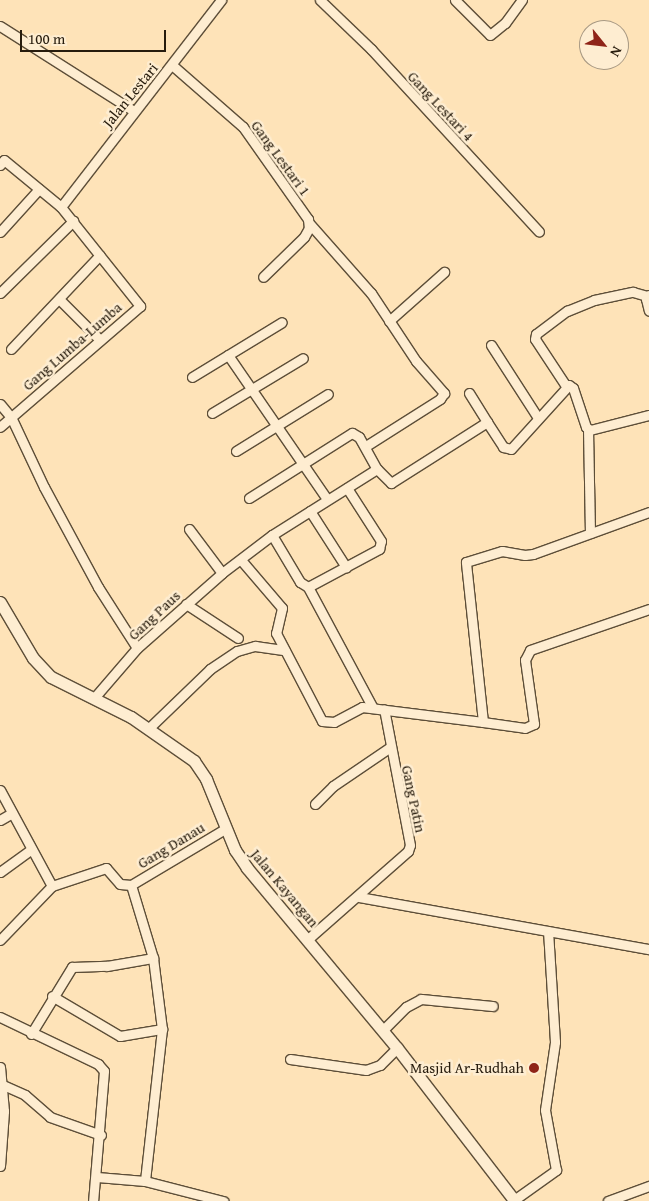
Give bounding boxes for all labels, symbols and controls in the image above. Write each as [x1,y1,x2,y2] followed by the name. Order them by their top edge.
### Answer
[22,20,169,52] scale bar
[579,20,629,70] north arrow
[28,28,65,49] text: 100 m
[605,43,627,61] text: N
[98,59,162,131] street label: Jalan Lestari
[404,67,478,145] street label: Gang Lestari 4
[248,117,314,199] street label: Gang Lestari 1
[19,298,125,394] street label: Gang Lumba-Lumba
[124,586,184,644] street label: Gang Paus
[398,764,430,834] street label: Gang Patin
[134,818,208,872] street label: Gang Danau
[247,845,323,931] street label: Jalan Kayangan
[410,1059,524,1077] place label: Masjid Ar-Rudhah
[528,1062,540,1074] marker: Masjid Ar-Rudhah

